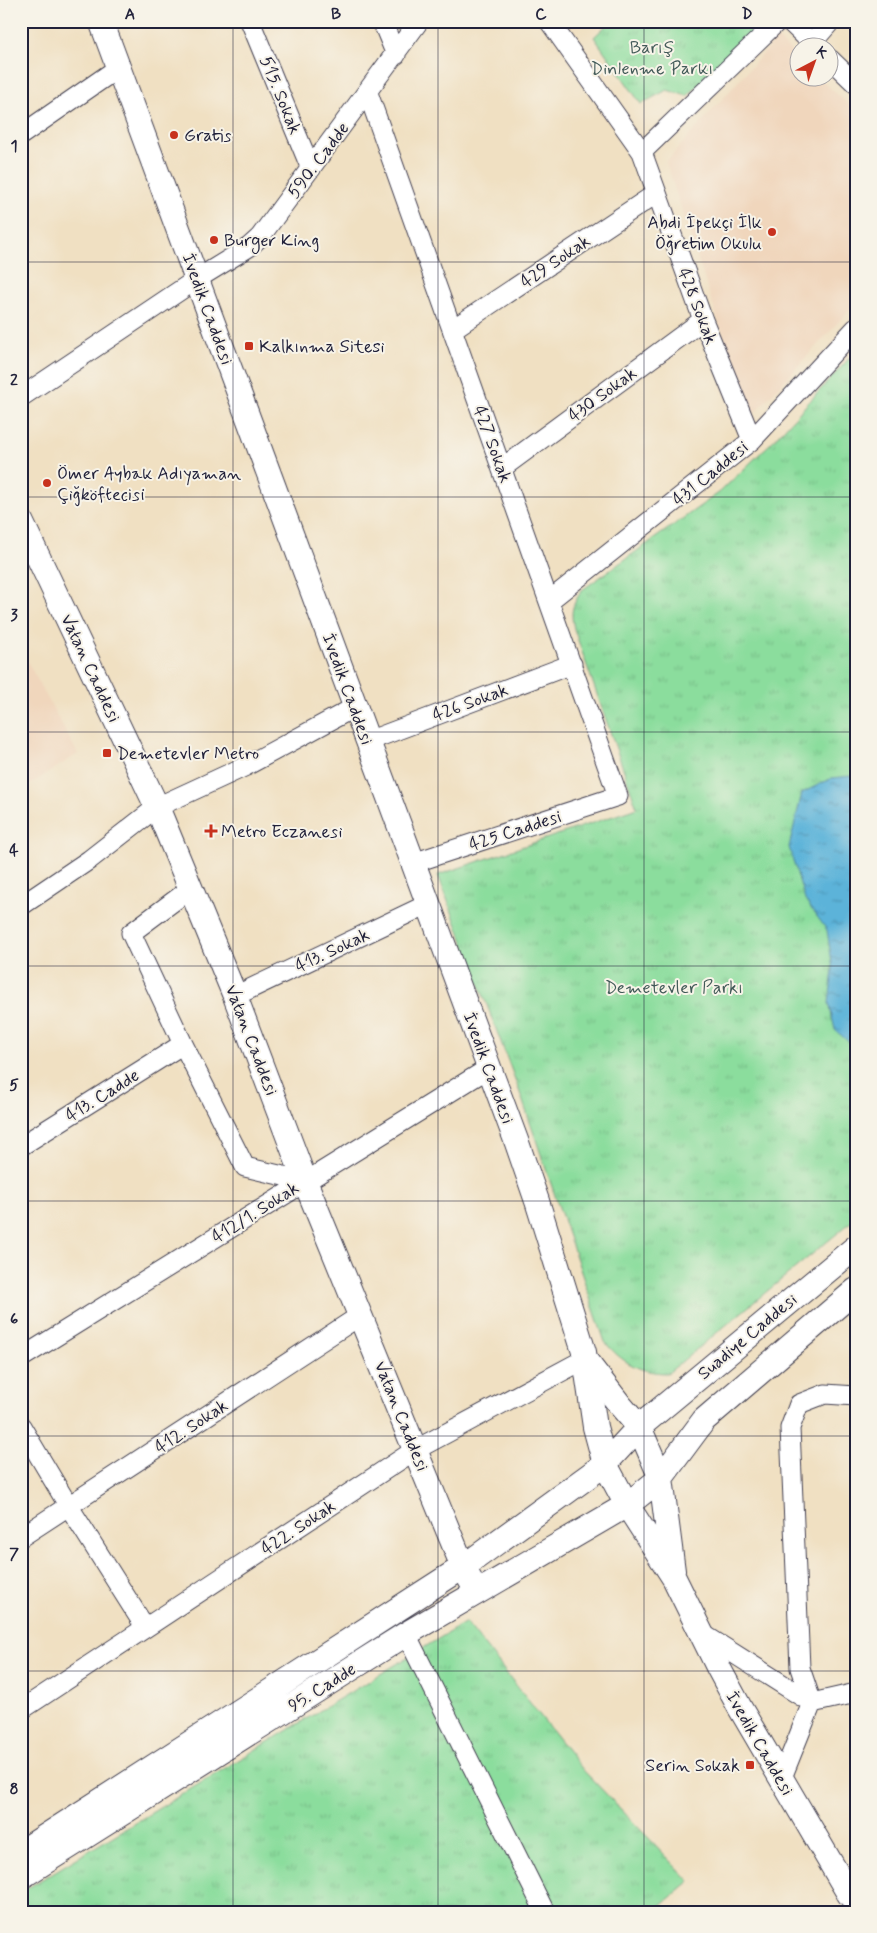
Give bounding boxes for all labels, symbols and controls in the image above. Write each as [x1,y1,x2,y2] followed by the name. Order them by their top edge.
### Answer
[125,4,135,25] text: A
[331,4,341,25] text: B
[535,4,547,25] text: C
[741,4,753,25] text: D
[591,36,713,81] park label: Barış Dinlenme Parkı
[790,38,840,88] north arrow
[812,43,832,64] text: K
[253,53,307,138] street label: 515. Sokak
[282,118,355,204] street label: 590. Cadde
[184,124,231,148] place label: Gratis
[168,129,180,141] marker: Gratis
[10,136,18,157] text: 1
[647,211,762,256] place label: Abdi İpekçi İlk Öğretim Okulu
[766,226,778,238] marker: Abdi İpekçi İlk Öğretim Okulu
[224,229,319,254] place label: Burger King
[516,230,595,294] street label: 429 Sokak
[208,234,220,246] marker: Burger King
[176,250,238,368] street label: İvedik Caddesi
[672,265,723,348] street label: 428 Sokak
[259,335,385,359] place label: Kalkınma Sitesi
[243,340,255,352] marker: Kalkınma Sitesi
[563,362,642,428] street label: 430 Sokak
[10,370,18,391] text: 2
[467,402,517,486] street label: 427 Sokak
[668,436,754,512] street label: 431 Caddesi
[57,462,241,507] place label: Ömer Aybak Adıyaman Çiğköftecisi
[41,477,53,489] marker: Ömer Aybak Adıyaman Çiğköftecisi
[10,605,18,626] text: 3
[55,610,126,726] street label: Vatan Caddesi
[316,630,378,748] street label: İvedik Caddesi
[429,678,512,728] street label: 426 Sokak
[117,742,259,766] place label: Demetevler Metro
[101,747,113,759] marker: Demetevler Metro
[466,805,565,857] street label: 425 Caddesi
[221,820,343,844] place label: Metro Eczanesi
[205,825,217,837] marker: Metro Eczanesi
[9,840,19,861] text: 4
[291,923,374,979] street label: 413. Sokak
[605,976,743,1000] park label: Demetevler Parkı
[219,981,283,1099] street label: Vatan Caddesi
[457,1009,519,1127] street label: İvedik Caddesi
[61,1064,144,1128] street label: 413. Cadde
[9,1075,19,1096] text: 5
[207,1176,304,1249] street label: 412/1. Sokak
[693,1288,803,1386] street label: Suadiye Caddesi
[10,1309,18,1330] text: 6
[368,1358,434,1475] street label: Vatan Caddesi
[150,1394,233,1460] street label: 412. Sokak
[256,1495,341,1561] street label: 422. Sokak
[9,1544,19,1565] text: 7
[284,1658,361,1718] street label: 95. Cadde
[720,1687,799,1800] street label: İvedik Caddesi
[645,1754,740,1778] place label: Serin Sokak
[744,1759,756,1771] marker: Serin Sokak
[9,1779,19,1800] text: 8

